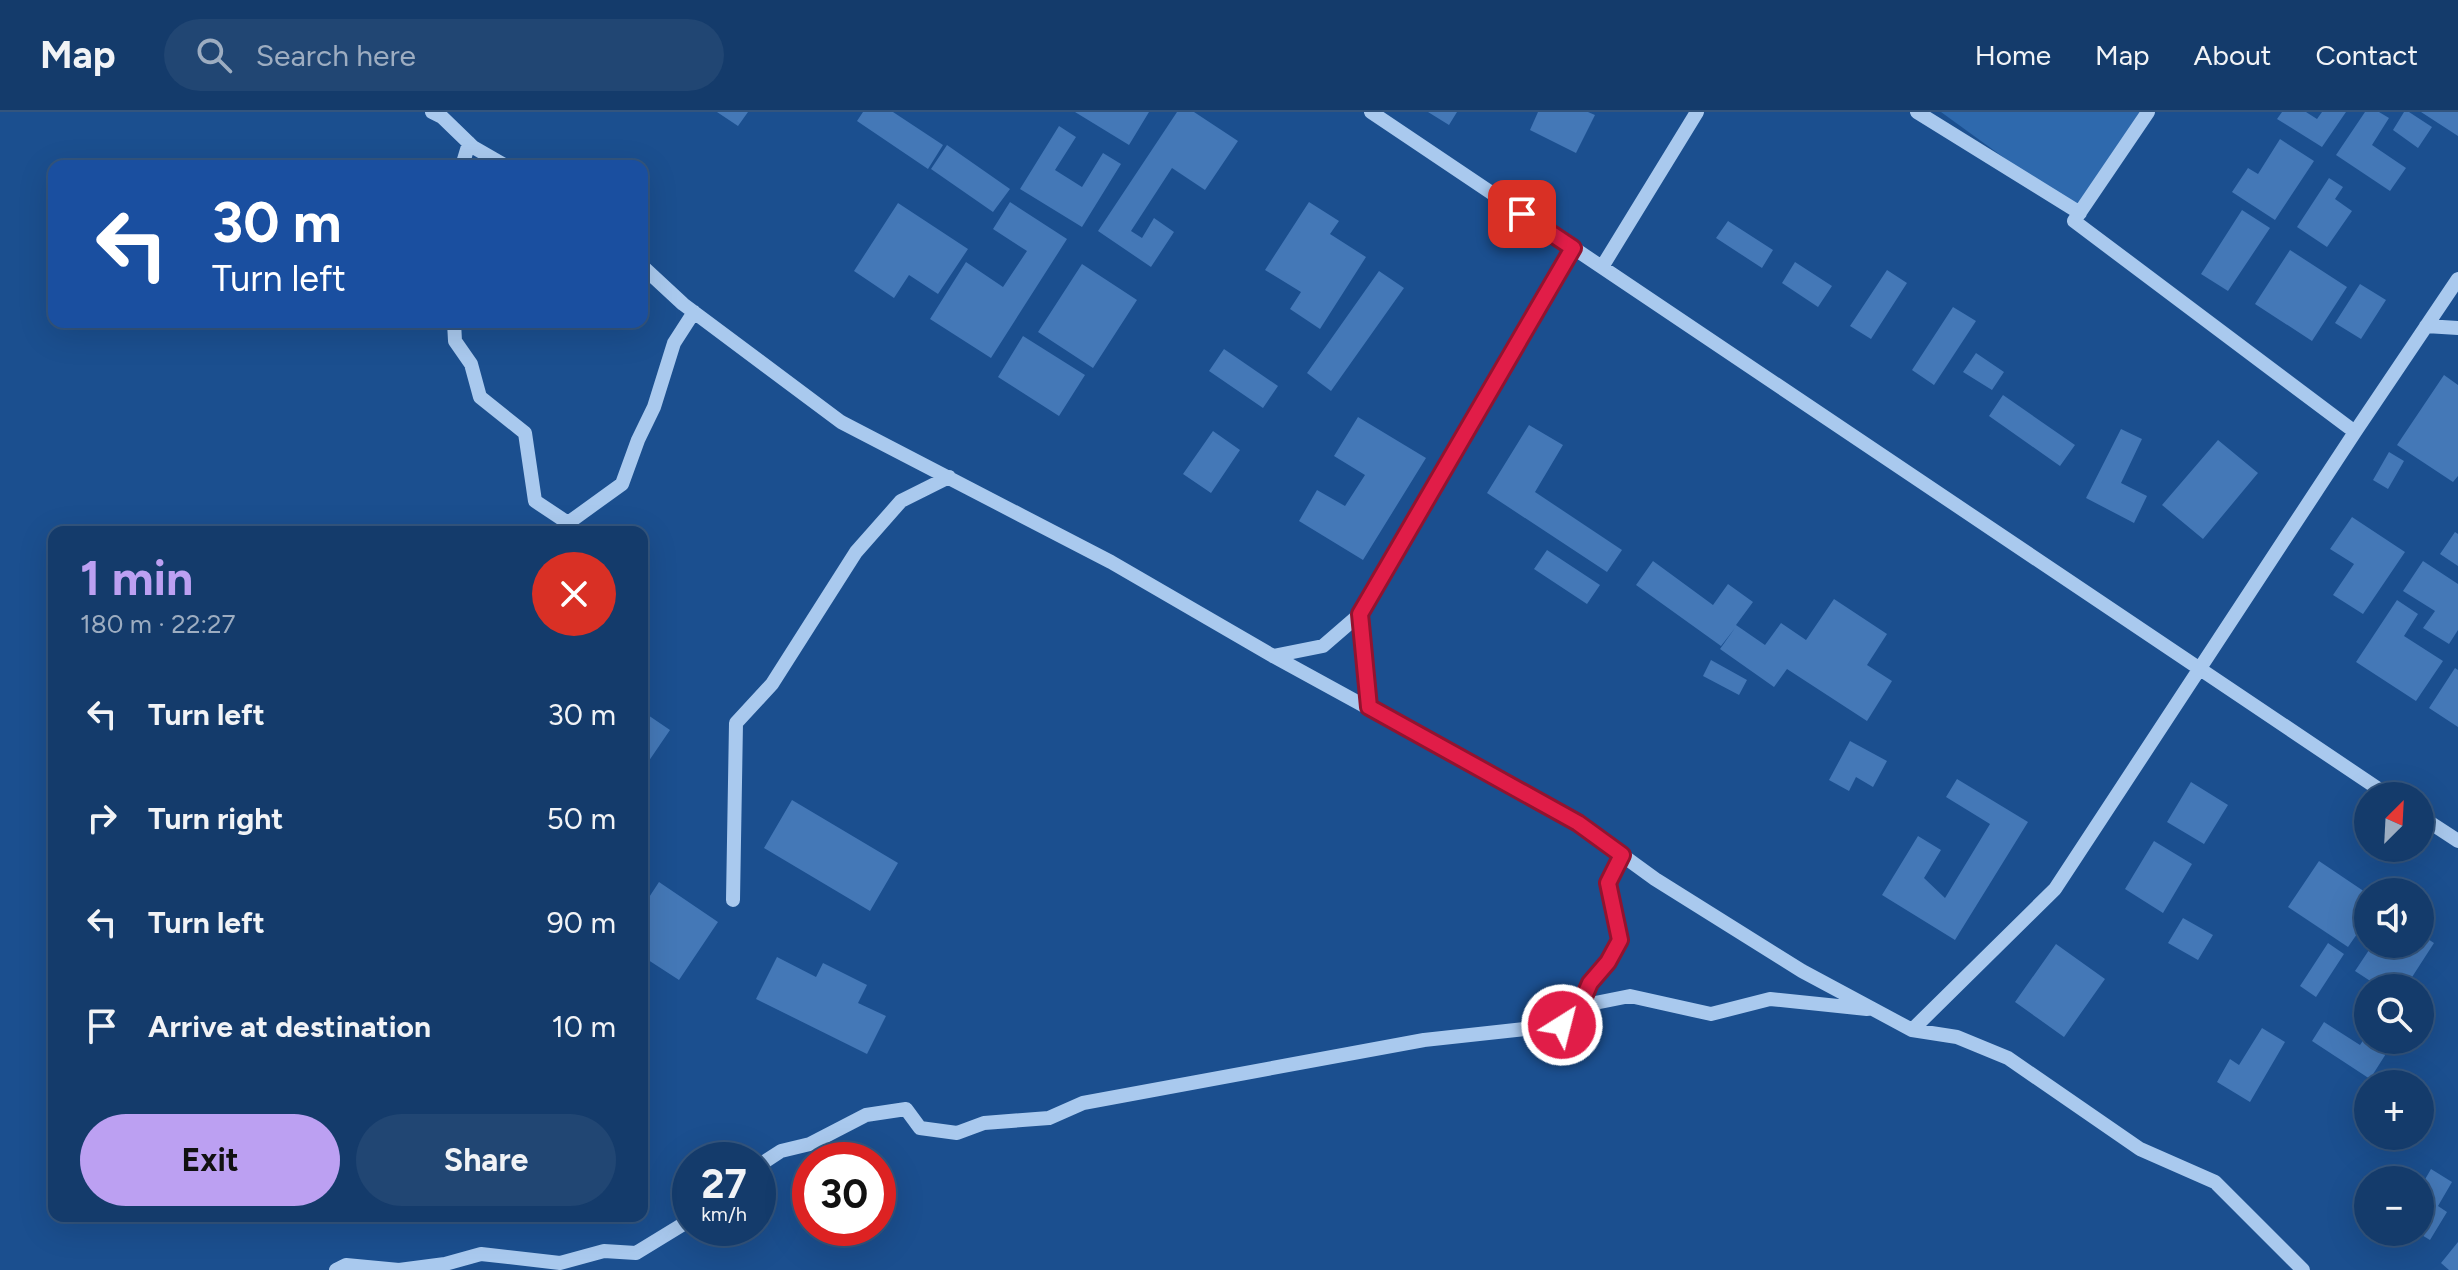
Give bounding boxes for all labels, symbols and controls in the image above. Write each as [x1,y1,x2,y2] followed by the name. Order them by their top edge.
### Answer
[164,19,724,91] search box
[40,32,116,78] text: Map
[192,33,236,77] icon: search
[256,37,416,74] text: Search here
[1975,38,2051,72] text: Home
[2095,38,2150,72] text: Map
[2194,38,2271,72] text: About
[2315,38,2418,72] text: Contact
[1488,180,1556,248] pin
[212,189,342,256] text: 30 m
[80,192,184,296] icon: left
[1500,192,1544,236] icon: arrive
[212,257,346,300] text: Turn left
[80,549,193,607] text: 1 min
[532,552,616,636] button: close
[80,608,236,640] text: 180 m · 22:27
[80,692,124,736] icon: left
[148,696,265,733] text: Turn left
[548,696,616,733] text: 30 m
[2354,782,2434,862] north arrow
[2354,782,2434,1246] map controls
[80,796,124,840] icon: right
[148,800,283,837] text: Turn right
[547,800,616,837] text: 50 m
[2354,878,2434,958] button: sound
[80,900,124,944] icon: left
[148,904,265,941] text: Turn left
[547,904,616,941] text: 90 m
[2354,974,2434,1054] button: search
[1520,983,1604,1067] position arrow
[80,1004,124,1048] icon: arrive
[148,1008,431,1045] text: Arrive at destination
[551,1008,616,1045] text: 10 m
[2354,1070,2434,1150] button: +
[80,1114,340,1206] button: Exit
[356,1114,616,1206] button: Share
[792,1142,896,1246] speed limit sign: 30
[701,1160,747,1208] text: 27
[2354,1166,2434,1246] button: −
[701,1202,747,1226] text: km/h

